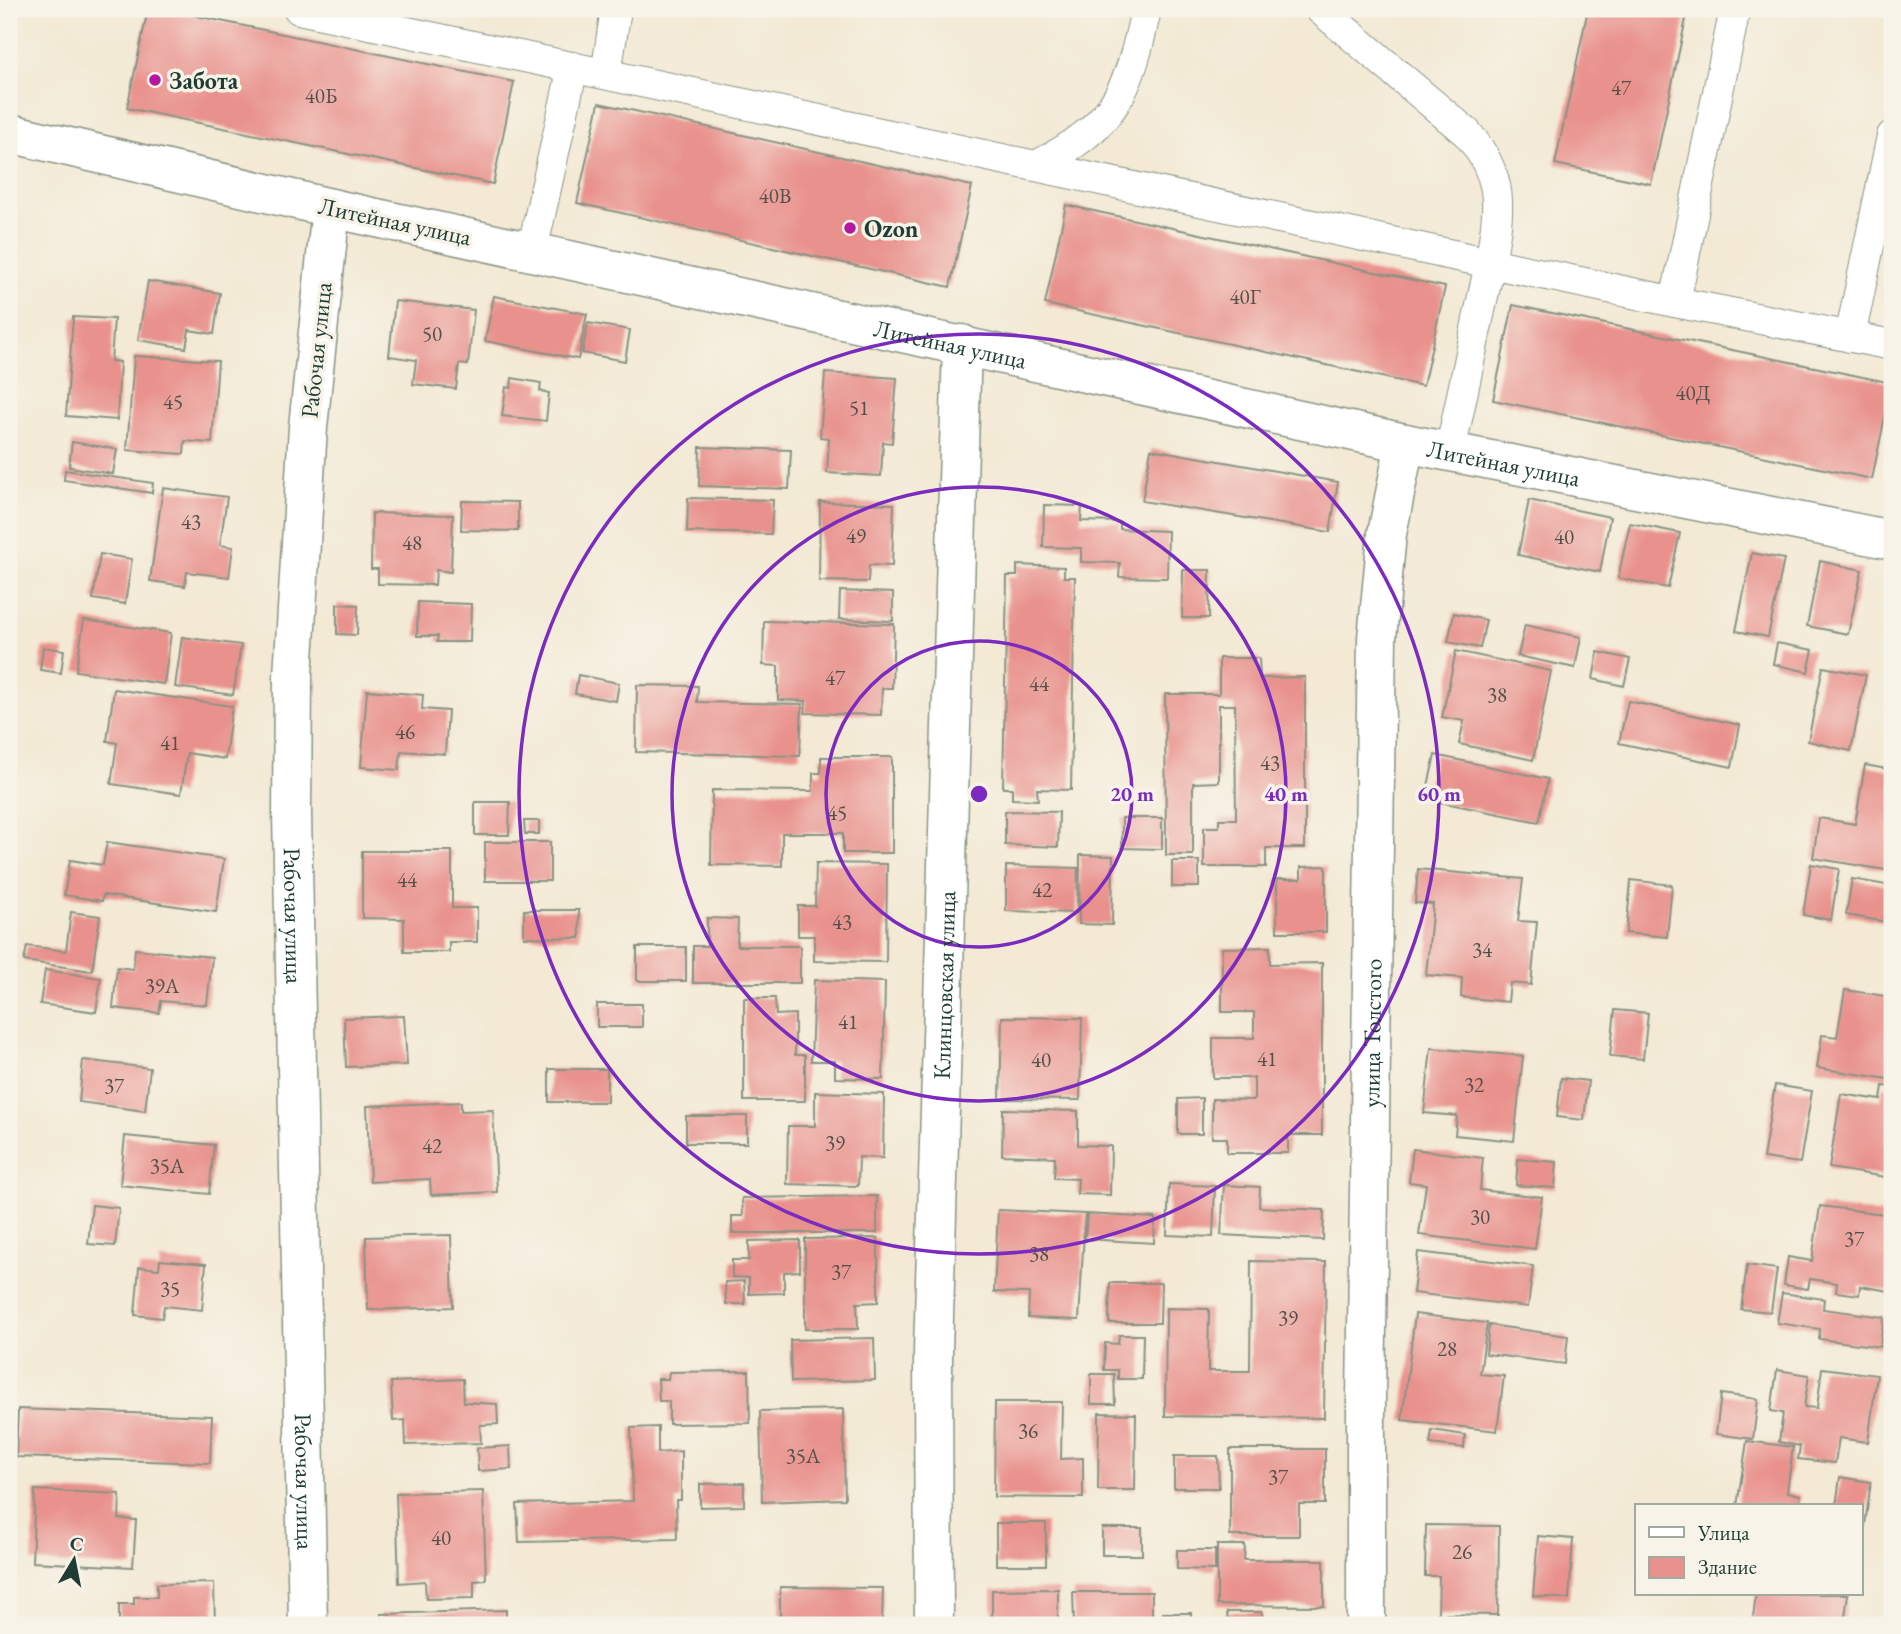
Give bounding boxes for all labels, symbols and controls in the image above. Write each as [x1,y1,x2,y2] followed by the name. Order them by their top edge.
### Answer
[169,65,239,96] place label: Забота
[147,72,163,88] marker: Забота
[1611,74,1632,101] house number: 47
[305,82,337,109] house number: 40Б
[759,182,791,209] house number: 40В
[316,190,475,252] street label: Литейная улица
[864,213,919,244] place label: Ozon
[842,220,858,236] marker: Ozon
[293,280,339,419] street label: Рабочая улица
[1229,283,1261,310] house number: 40Г
[871,312,1030,375] street label: Литейная улица
[422,320,442,347] house number: 50
[1676,379,1710,406] house number: 40Д
[163,388,183,415] house number: 45
[849,394,869,421] house number: 51
[1424,432,1583,493] street label: Литейная улица
[181,508,201,535] house number: 43
[846,522,866,549] house number: 49
[1554,523,1574,550] house number: 40
[402,529,422,556] house number: 48
[825,664,846,691] house number: 47
[1029,670,1050,697] house number: 44
[1487,681,1507,708] house number: 38
[395,718,415,745] house number: 46
[160,729,180,756] house number: 41
[1260,749,1280,776] house number: 43
[1110,780,1154,807] text: 20 m
[1264,780,1308,807] text: 40 m
[1417,780,1461,807] text: 60 m
[967,782,991,806] centre of rings
[827,799,847,826] house number: 45
[277,847,311,985] street label: Рабочая улица
[397,866,418,893] house number: 44
[1032,876,1052,903] house number: 42
[925,890,962,1080] street label: Клинцовская улица
[832,908,852,935] house number: 43
[1472,936,1493,963] house number: 34
[1355,958,1388,1108] street label: улица Толстого
[145,972,180,999] house number: 39А
[838,1008,858,1035] house number: 41
[1257,1045,1277,1072] house number: 41
[1031,1046,1051,1073] house number: 40
[1464,1071,1484,1098] house number: 32
[104,1072,125,1099] house number: 37
[825,1129,845,1156] house number: 39
[422,1132,442,1159] house number: 42
[150,1152,185,1179] house number: 35А
[1470,1203,1490,1230] house number: 30
[1844,1225,1865,1252] house number: 37
[1029,1240,1049,1267] house number: 38
[831,1258,852,1285] house number: 37
[160,1275,180,1302] house number: 35
[1278,1304,1298,1331] house number: 39
[1437,1335,1457,1362] house number: 28
[288,1413,322,1551] street label: Рабочая улица
[1018,1417,1038,1444] house number: 36
[786,1442,821,1469] house number: 35А
[1268,1463,1289,1490] house number: 37
[1635,1504,1862,1596] legend
[1697,1519,1750,1546] text: Улица
[431,1524,451,1551] house number: 40
[38,1526,108,1596] north arrow
[68,1530,86,1557] text: С
[1452,1538,1472,1565] house number: 26
[1698,1553,1757,1580] text: Здание

